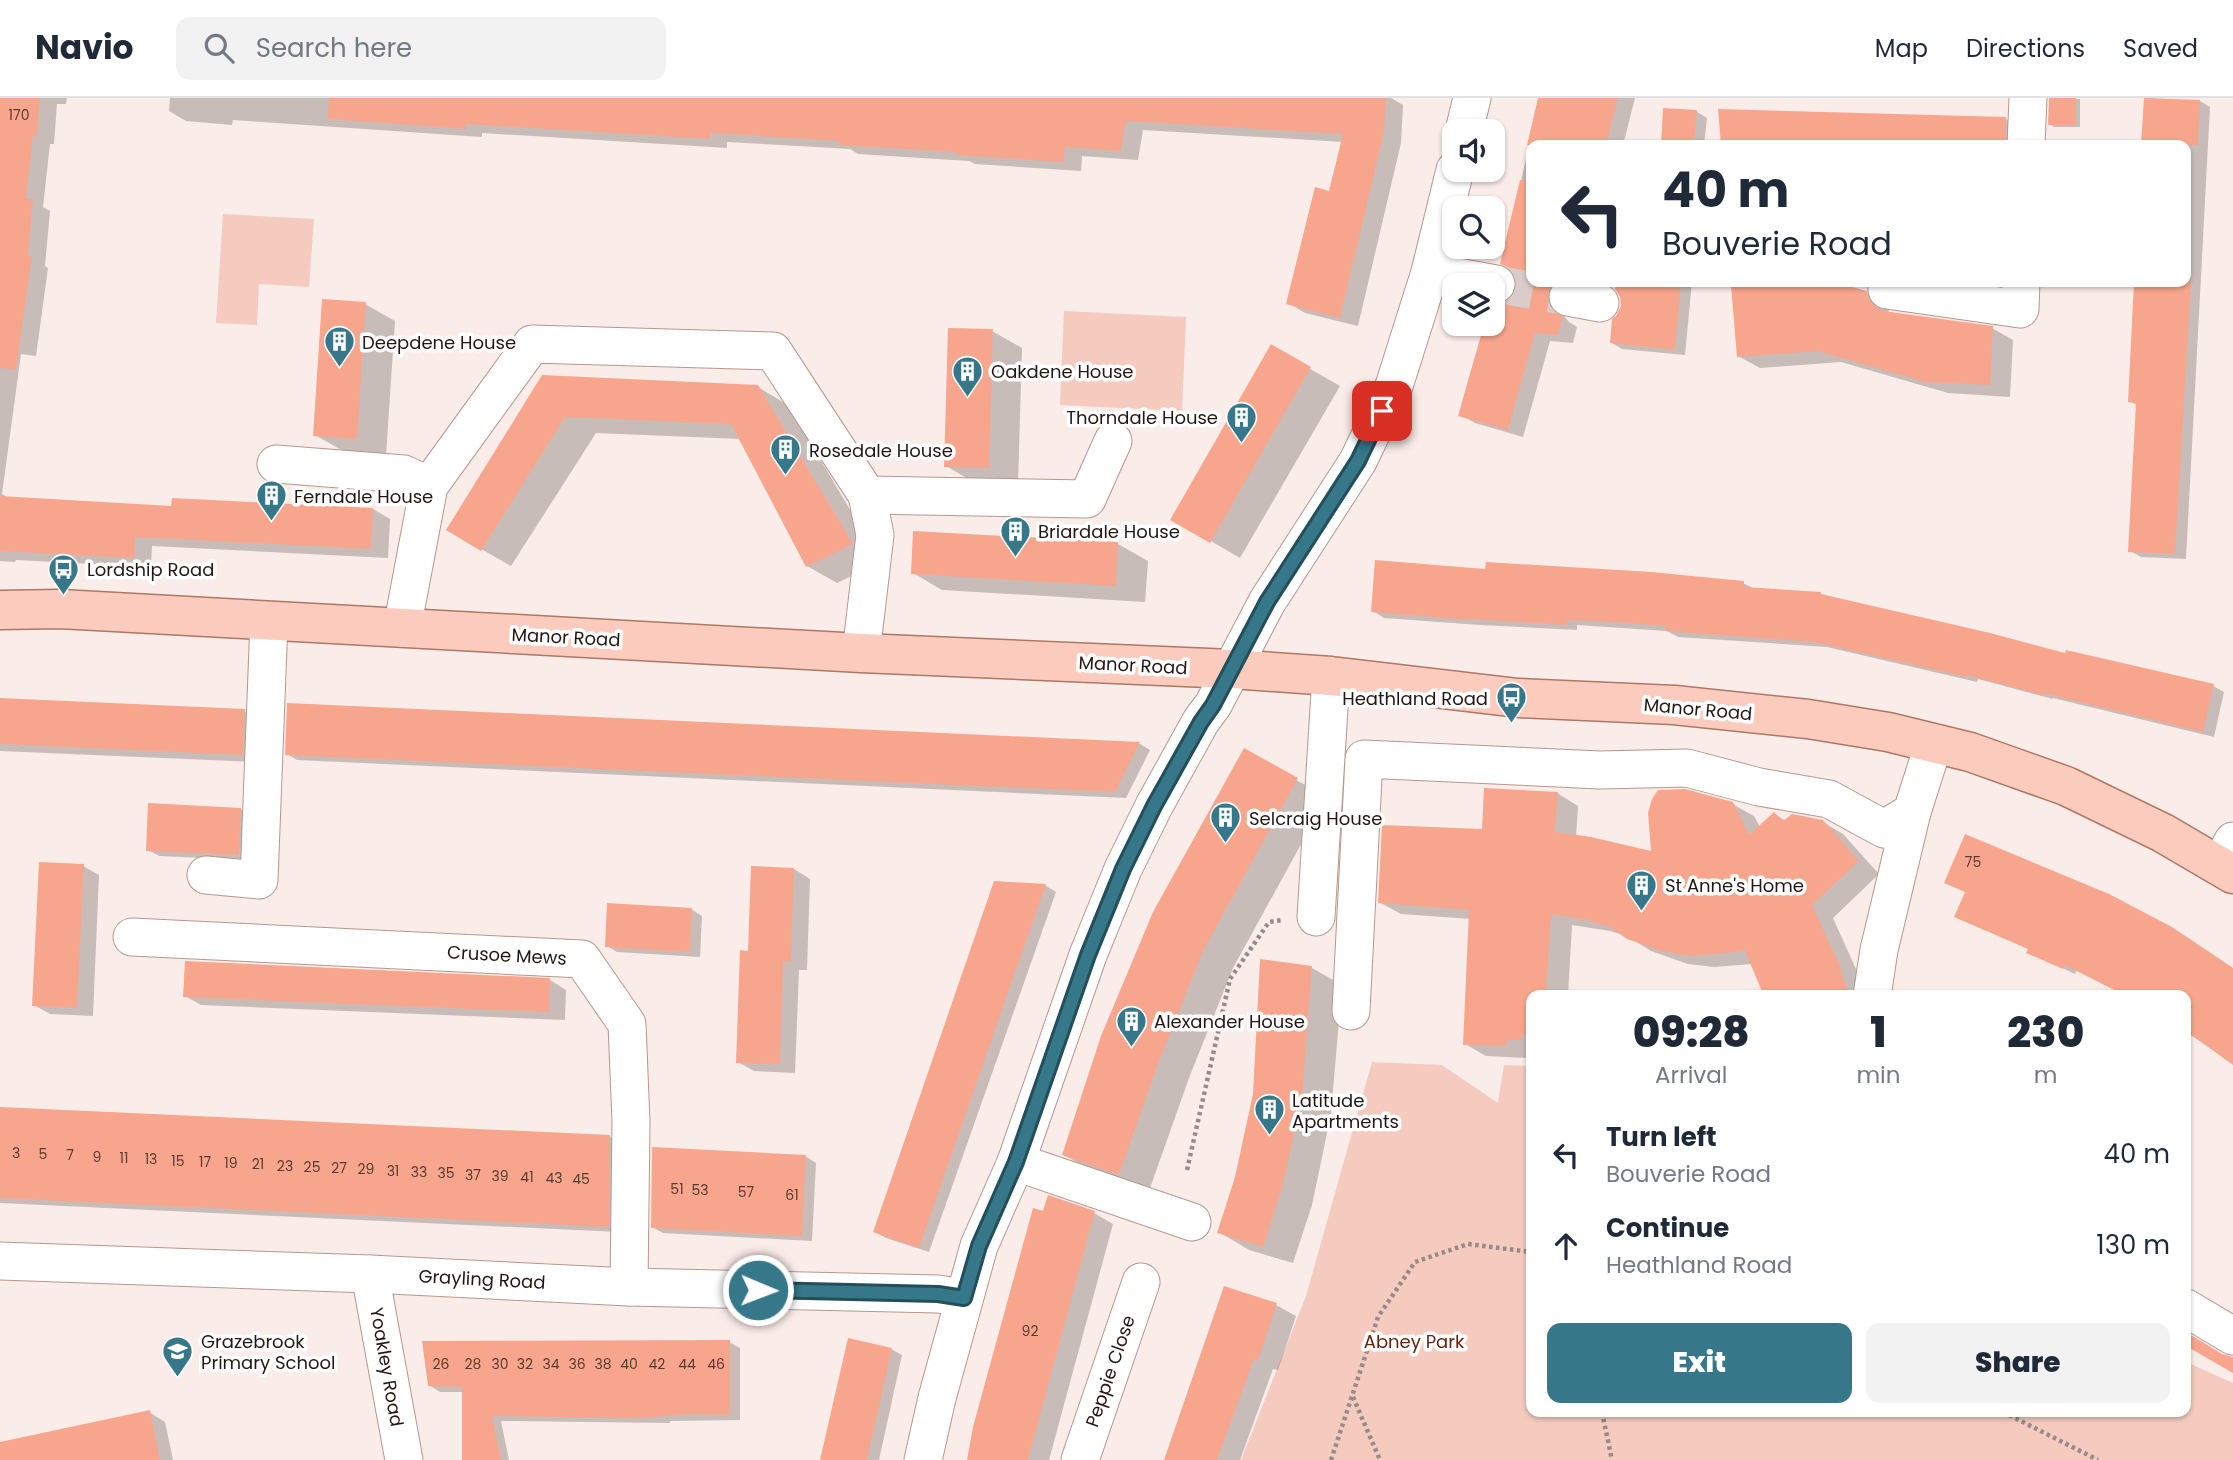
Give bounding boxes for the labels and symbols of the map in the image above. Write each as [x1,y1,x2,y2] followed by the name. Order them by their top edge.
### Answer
[9,105,29,125] house number: 170
[322,325,356,369] building icon: Deepdene House
[362,330,516,355] place label: Deepdene House
[951,354,985,398] building icon: Oakdene House
[991,359,1133,384] place label: Oakdene House
[1352,381,1412,441] pin
[1224,400,1258,444] building icon: Thorndale House
[1066,405,1218,430] place label: Thorndale House
[769,433,803,477] building icon: Rosedale House
[809,438,953,463] place label: Rosedale House
[254,479,288,523] building icon: Ferndale House
[294,484,433,509] place label: Ferndale House
[998,514,1032,558] building icon: Briardale House
[1038,519,1180,544] place label: Briardale House
[47,552,81,596] bus stop icon: Lordship Road
[87,557,214,582] place label: Lordship Road
[511,622,621,652] street label: Manor Road
[1078,650,1188,680] street label: Manor Road
[1494,681,1528,725] bus stop icon: Heathland Road
[1342,686,1488,711] place label: Heathland Road
[1643,692,1753,726] street label: Manor Road
[1209,801,1243,845] building icon: Selcraig House
[1249,806,1382,831] place label: Selcraig House
[1965,852,1981,872] house number: 75
[1625,868,1659,912] building icon: St Anne's Home
[1665,873,1804,898] place label: St Anne's Home
[447,939,567,971] street label: Crusoe Mews
[1114,1004,1148,1048] building icon: Alexander House
[1154,1009,1305,1034] place label: Alexander House
[1292,1088,1399,1134] place label: Latitude Apartments
[1252,1093,1286,1137] building icon: Latitude Apartments
[12,1143,20,1163] house number: 3
[39,1144,47,1164] house number: 5
[66,1145,74,1165] house number: 7
[93,1147,101,1167] house number: 9
[120,1148,128,1168] house number: 11
[145,1149,157,1169] house number: 13
[171,1151,185,1171] house number: 15
[199,1152,211,1172] house number: 17
[224,1153,238,1173] house number: 19
[252,1154,264,1174] house number: 21
[277,1156,293,1176] house number: 23
[304,1157,320,1177] house number: 25
[331,1158,347,1178] house number: 27
[358,1159,374,1179] house number: 29
[387,1161,399,1181] house number: 31
[411,1162,427,1182] house number: 33
[437,1163,455,1183] house number: 35
[465,1165,481,1185] house number: 37
[491,1166,509,1186] house number: 39
[520,1167,534,1187] house number: 41
[545,1168,563,1188] house number: 43
[572,1169,590,1189] house number: 45
[670,1179,684,1199] house number: 51
[691,1180,709,1200] house number: 53
[738,1182,755,1202] house number: 57
[785,1185,799,1205] house number: 61
[721,1253,795,1327] position arrow
[418,1263,546,1295] street label: Grayling Road
[364,1305,410,1429] street label: Yoakley Road
[1079,1312,1141,1430] street label: Peppie Close
[1022,1321,1038,1341] house number: 92
[201,1329,335,1375] place label: Grazebrook Primary School
[1364,1329,1465,1354] park label: Abney Park
[161,1334,195,1378] school or university icon: Grazebrook Primary School
[433,1354,450,1374] house number: 26
[465,1354,482,1374] house number: 28
[491,1354,509,1374] house number: 30
[517,1354,533,1374] house number: 32
[542,1354,560,1374] house number: 34
[568,1354,586,1374] house number: 36
[594,1354,612,1374] house number: 38
[620,1354,638,1374] house number: 40
[649,1354,665,1374] house number: 42
[678,1354,696,1374] house number: 44
[707,1354,725,1374] house number: 46

